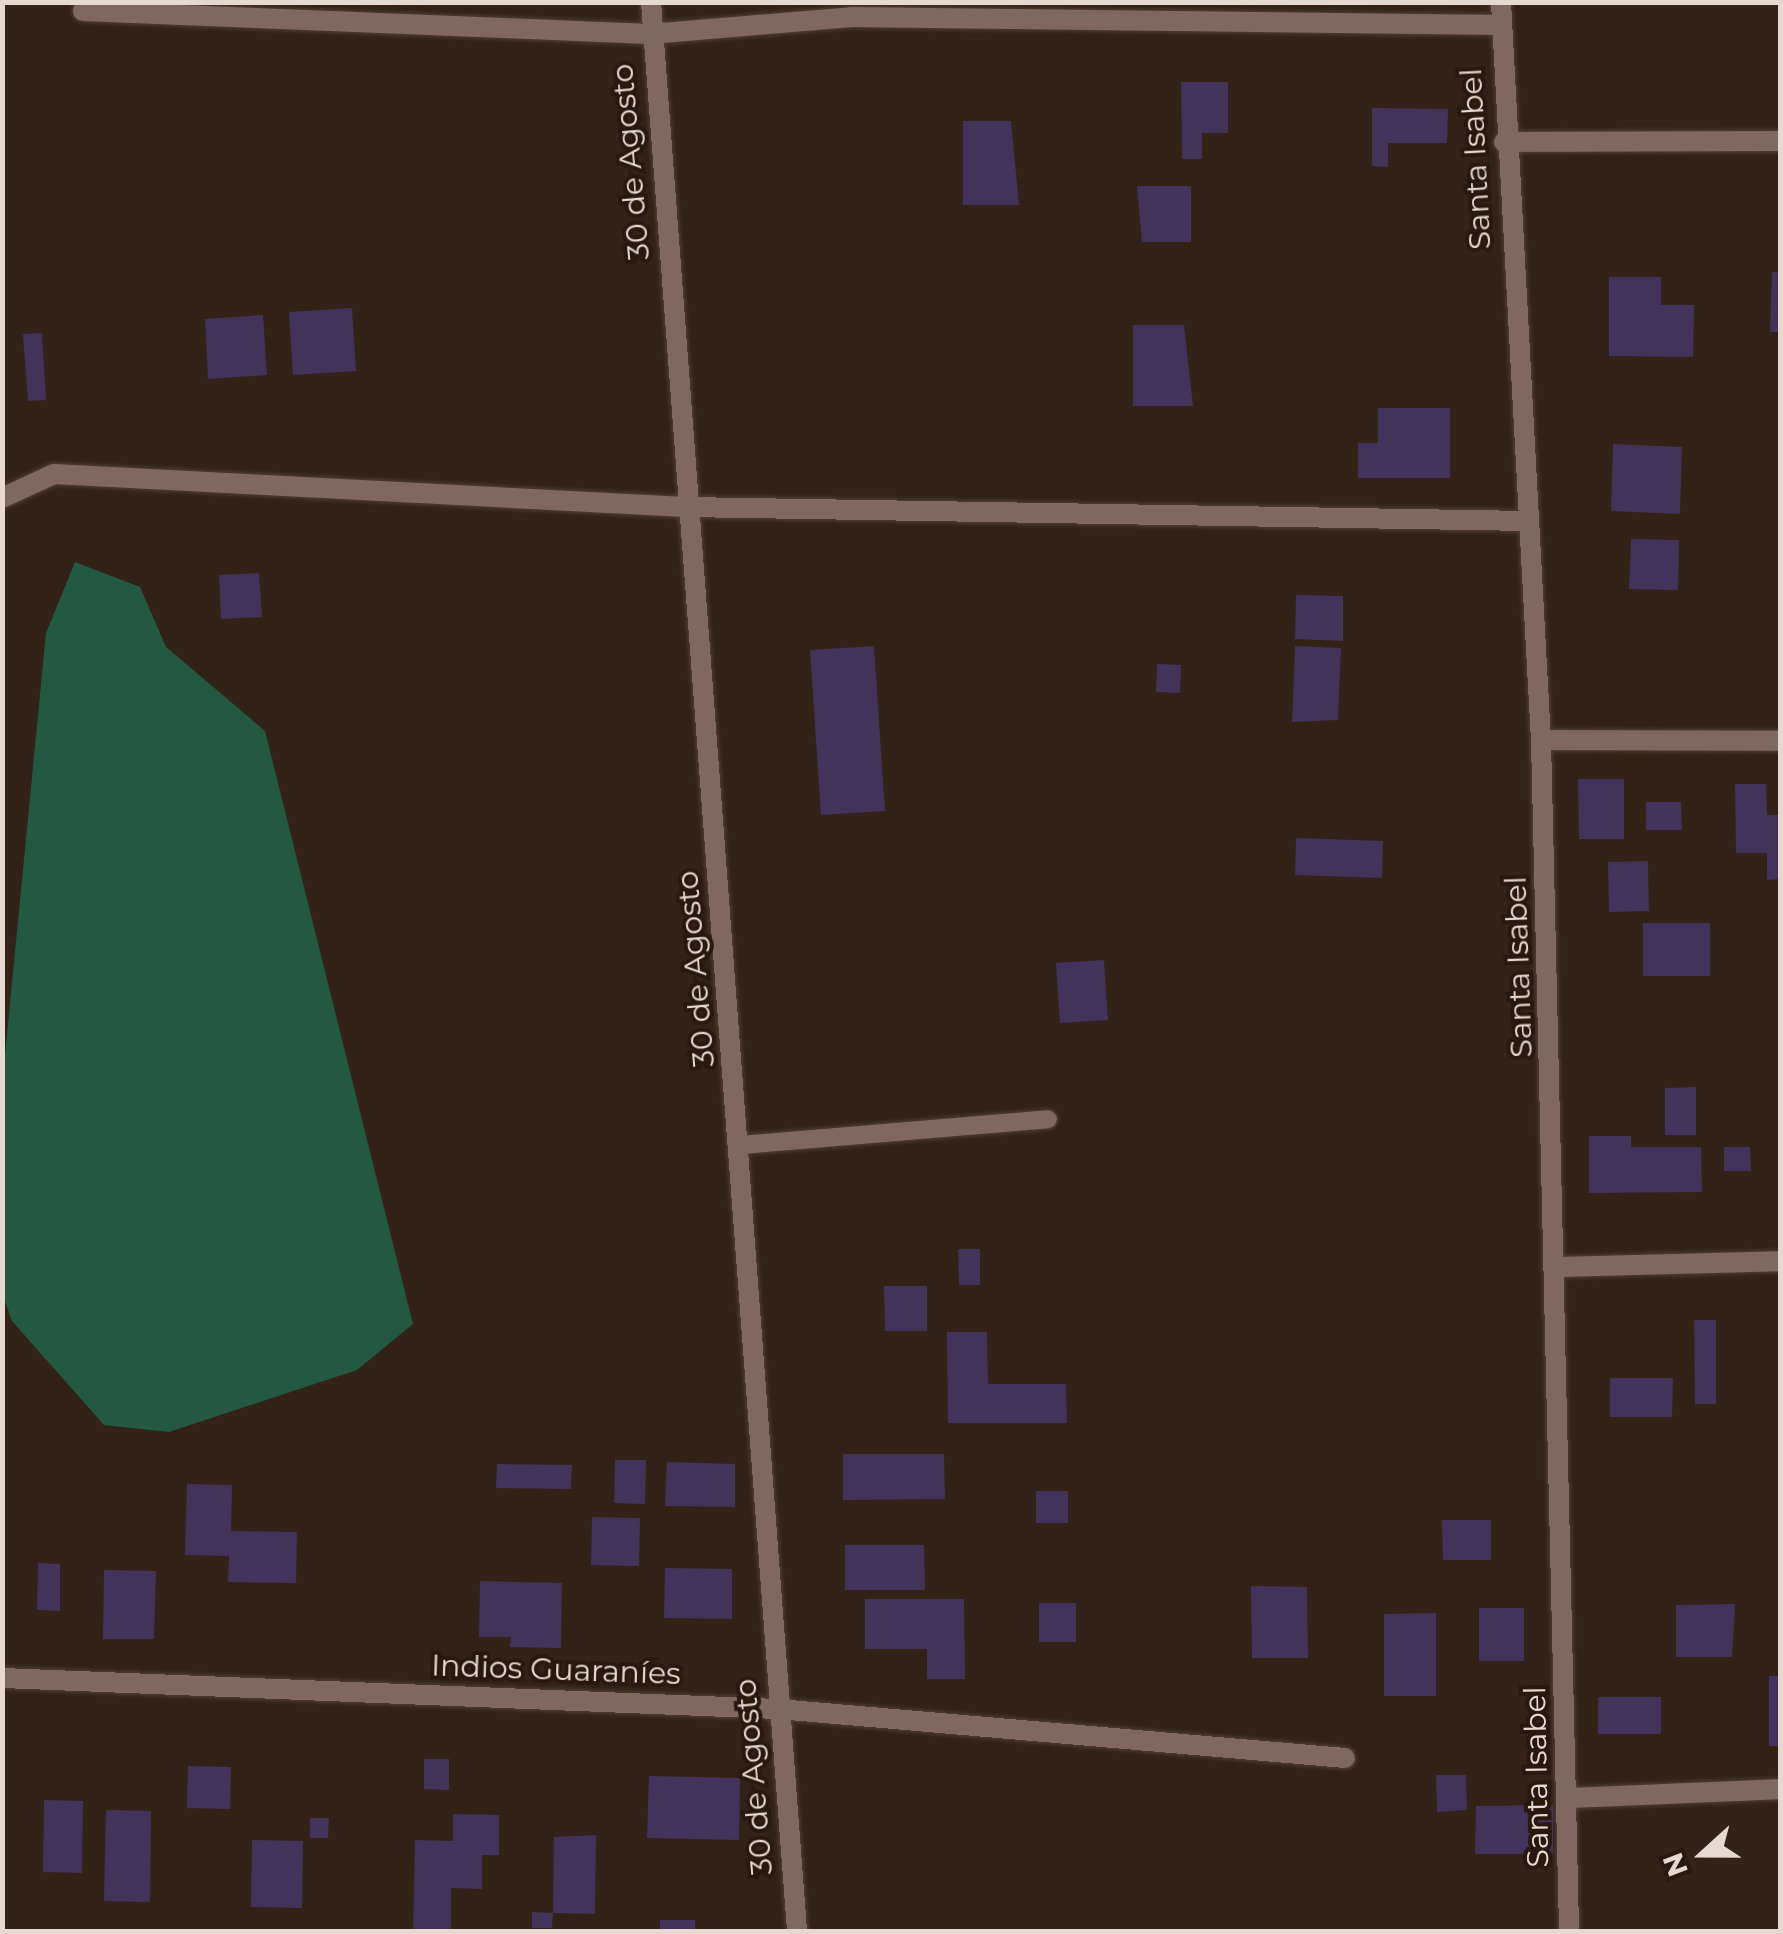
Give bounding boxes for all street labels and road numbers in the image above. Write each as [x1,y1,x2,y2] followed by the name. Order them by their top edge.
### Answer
[604,62,658,262] street label: 30 de Agosto
[1453,67,1499,251] street label: Santa Isabel
[669,869,723,1069] street label: 30 de Agosto
[1498,876,1540,1058] street label: Santa Isabel
[431,1648,681,1692] street label: Indios Guaraníes
[727,1677,781,1877] street label: 30 de Agosto
[1517,1686,1557,1868] street label: Santa Isabel

